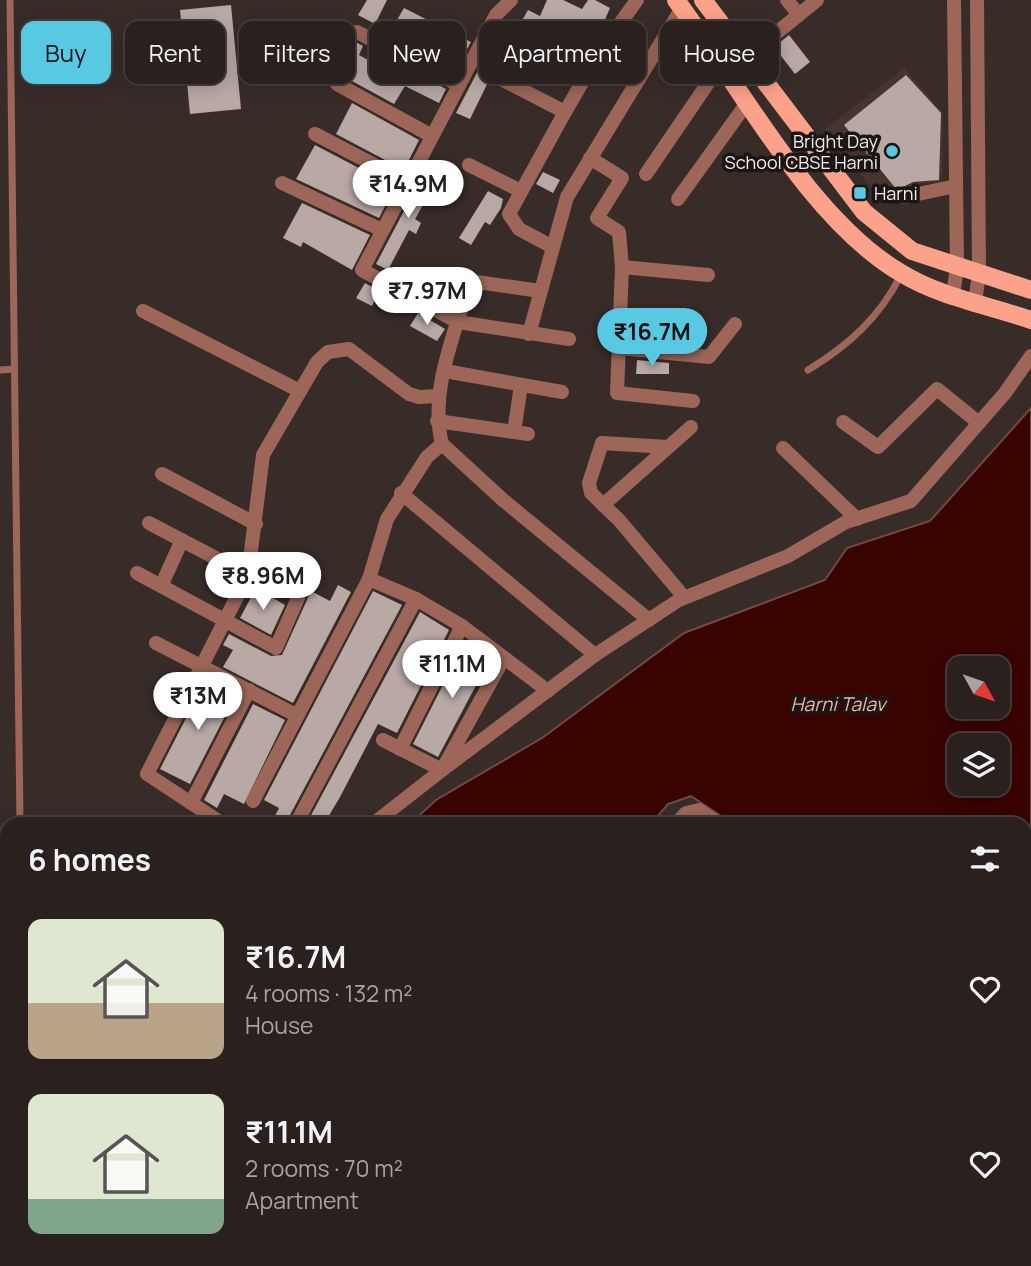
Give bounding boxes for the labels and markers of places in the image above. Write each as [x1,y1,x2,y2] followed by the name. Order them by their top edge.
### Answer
[725,129,878,174] place label: Bright Day School CBSE Harni
[884,143,900,159] marker: Bright Day School CBSE Harni
[351,160,465,220] pin: ₹14.9M
[874,181,918,205] place label: Harni
[852,185,868,201] marker: Harni
[370,268,484,327] pin: ₹7.97M
[595,308,709,368] pin: ₹16.7M
[206,552,320,612] pin: ₹8.96M
[395,640,509,700] pin: ₹11.1M
[157,672,239,732] pin: ₹13M

